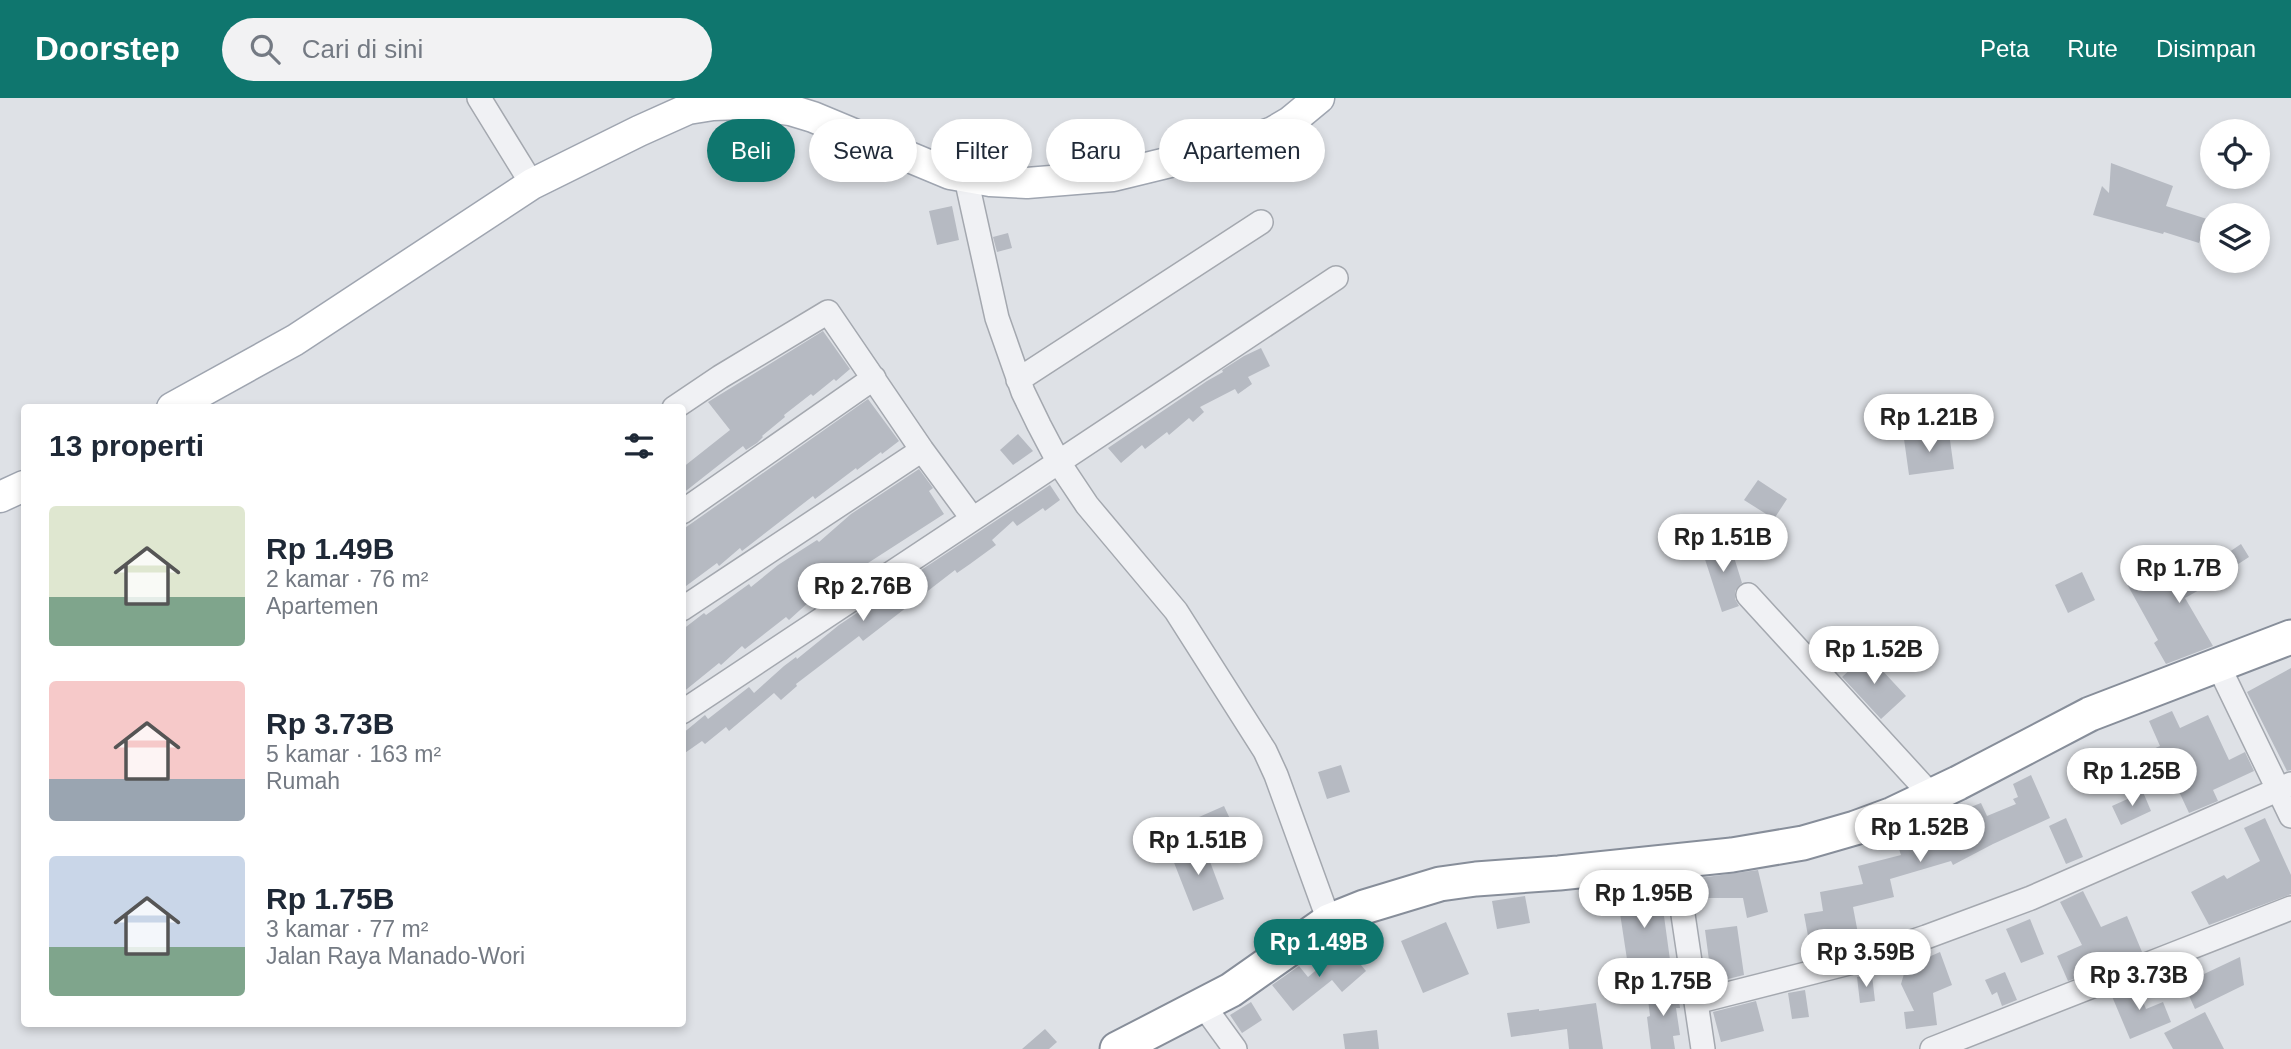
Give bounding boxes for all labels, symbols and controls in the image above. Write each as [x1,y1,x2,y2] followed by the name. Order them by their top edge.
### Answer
[222,18,712,81] search box
[35,30,180,67] text: Doorstep
[246,30,284,68] icon: search
[302,34,423,64] text: Cari di sini
[1980,35,2029,62] text: Peta
[2067,35,2118,62] text: Rute
[2156,35,2256,62] text: Disimpan
[707,119,795,182] chip: Beli
[809,119,917,182] chip: Sewa
[931,119,1032,182] chip: Filter
[1046,119,1145,182] chip: Baru
[1159,119,1325,182] chip: Apartemen
[2200,119,2270,273] map controls
[2200,119,2270,189] button: locate
[2200,203,2270,273] button: layers
[1857,394,2001,454] pin: Rp 1.21B
[1880,404,1978,430] text: Rp 1.21B
[620,427,658,465] icon: filters
[49,429,204,462] text: 13 properti
[1651,514,1795,574] pin: Rp 1.51B
[1674,524,1772,550] text: Rp 1.51B
[266,532,394,565] text: Rp 1.49B
[105,534,189,618] icon: home
[2114,546,2244,605] pin: Rp 1.7B
[2136,555,2222,581] text: Rp 1.7B
[791,564,935,623] pin: Rp 2.76B
[266,566,428,592] text: 2 kamar · 76 m²
[814,573,912,599] text: Rp 2.76B
[266,593,379,619] text: Apartemen
[1802,626,1946,686] pin: Rp 1.52B
[1825,636,1923,662] text: Rp 1.52B
[266,707,394,740] text: Rp 3.73B
[105,709,189,793] icon: home
[266,741,441,767] text: 5 kamar · 163 m²
[2060,748,2204,808] pin: Rp 1.25B
[2083,758,2181,784] text: Rp 1.25B
[266,768,340,794] text: Rumah
[1848,804,1992,864] pin: Rp 1.52B
[1871,814,1969,840] text: Rp 1.52B
[1126,818,1270,877] pin: Rp 1.51B
[1149,827,1247,853] text: Rp 1.51B
[1572,870,1716,930] pin: Rp 1.95B
[1595,880,1693,906] text: Rp 1.95B
[266,882,394,915] text: Rp 1.75B
[105,884,189,968] icon: home
[266,916,428,942] text: 3 kamar · 77 m²
[1247,920,1391,979] pin: Rp 1.49B
[1270,929,1368,955] text: Rp 1.49B
[1794,930,1938,989] pin: Rp 3.59B
[1817,939,1915,965] text: Rp 3.59B
[266,943,525,969] text: Jalan Raya Manado-Wori
[2067,953,2211,1012] pin: Rp 3.73B
[1591,958,1735,1018] pin: Rp 1.75B
[2090,962,2188,988] text: Rp 3.73B
[1614,968,1712,994] text: Rp 1.75B

